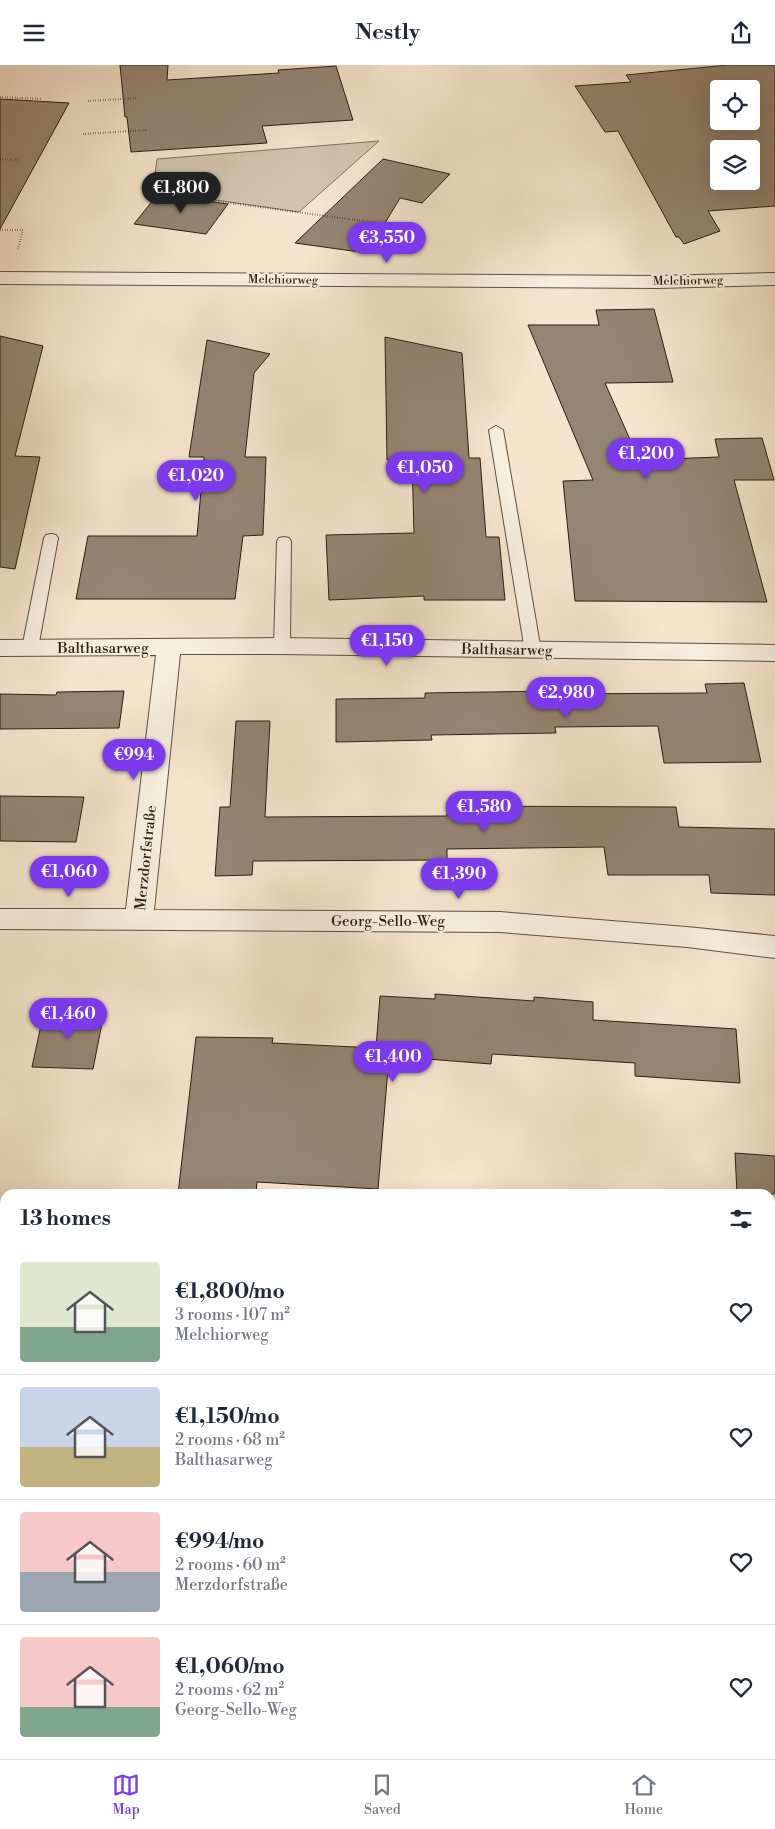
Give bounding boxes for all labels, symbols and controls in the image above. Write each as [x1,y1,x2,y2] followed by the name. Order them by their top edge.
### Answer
[20,19,48,47] icon: menu
[355,19,420,46] text: Nestly
[727,19,755,47] icon: share
[710,80,760,190] map controls
[710,80,760,130] button: locate
[710,140,760,190] button: layers
[140,171,222,214] pin: €1,800
[153,178,209,198] text: €1,800
[346,221,428,264] pin: €3,550
[359,228,415,248] text: €3,550
[248,272,319,288] street label: Melchiorweg
[653,273,724,289] street label: Melchiorweg
[605,437,687,480] pin: €1,200
[618,444,674,464] text: €1,200
[384,451,466,494] pin: €1,050
[397,458,453,478] text: €1,050
[155,459,237,502] pin: €1,020
[168,466,224,486] text: €1,020
[346,625,428,667] pin: €1,150
[361,631,413,651] text: €1,150
[56,639,149,658] street label: Balthasarweg
[460,640,553,660] street label: Balthasarweg
[525,677,607,719] pin: €2,980
[537,683,595,703] text: €2,980
[104,739,164,781] pin: €994
[113,745,155,765] text: €994
[443,791,525,833] pin: €1,580
[457,797,511,817] text: €1,580
[131,804,161,912] street label: Merzdorfstraße
[28,855,110,898] pin: €1,060
[418,857,500,900] pin: €1,390
[41,862,97,882] text: €1,060
[432,864,486,884] text: €1,390
[331,912,445,931] street label: Georg-Sello-Weg
[27,997,109,1040] pin: €1,460
[40,1004,96,1024] text: €1,460
[352,1041,434,1083] pin: €1,400
[364,1047,422,1067] text: €1,400
[727,1205,755,1233] icon: filters
[20,1206,111,1232] text: 13 homes
[175,1279,285,1305] text: €1,800/mo
[60,1282,120,1342] icon: home
[727,1298,755,1326] icon: heart
[175,1305,290,1325] text: 3 rooms · 107 m²
[175,1325,269,1345] text: Melchiorweg
[175,1404,280,1430] text: €1,150/mo
[60,1407,120,1467] icon: home
[727,1423,755,1451] icon: heart
[175,1430,285,1450] text: 2 rooms · 68 m²
[175,1450,273,1470] text: Balthasarweg
[175,1529,264,1555] text: €994/mo
[60,1532,120,1592] icon: home
[727,1548,755,1576] icon: heart
[175,1555,286,1575] text: 2 rooms · 60 m²
[175,1575,288,1595] text: Merzdorfstraße
[175,1654,285,1680] text: €1,060/mo
[60,1657,120,1717] icon: home
[727,1673,755,1701] icon: heart
[175,1680,284,1700] text: 2 rooms · 62 m²
[175,1700,297,1720] text: Georg-Sello-Weg
[112,1771,140,1819] tab: Map
[364,1771,401,1819] tab: Saved
[625,1771,663,1819] tab: Home

